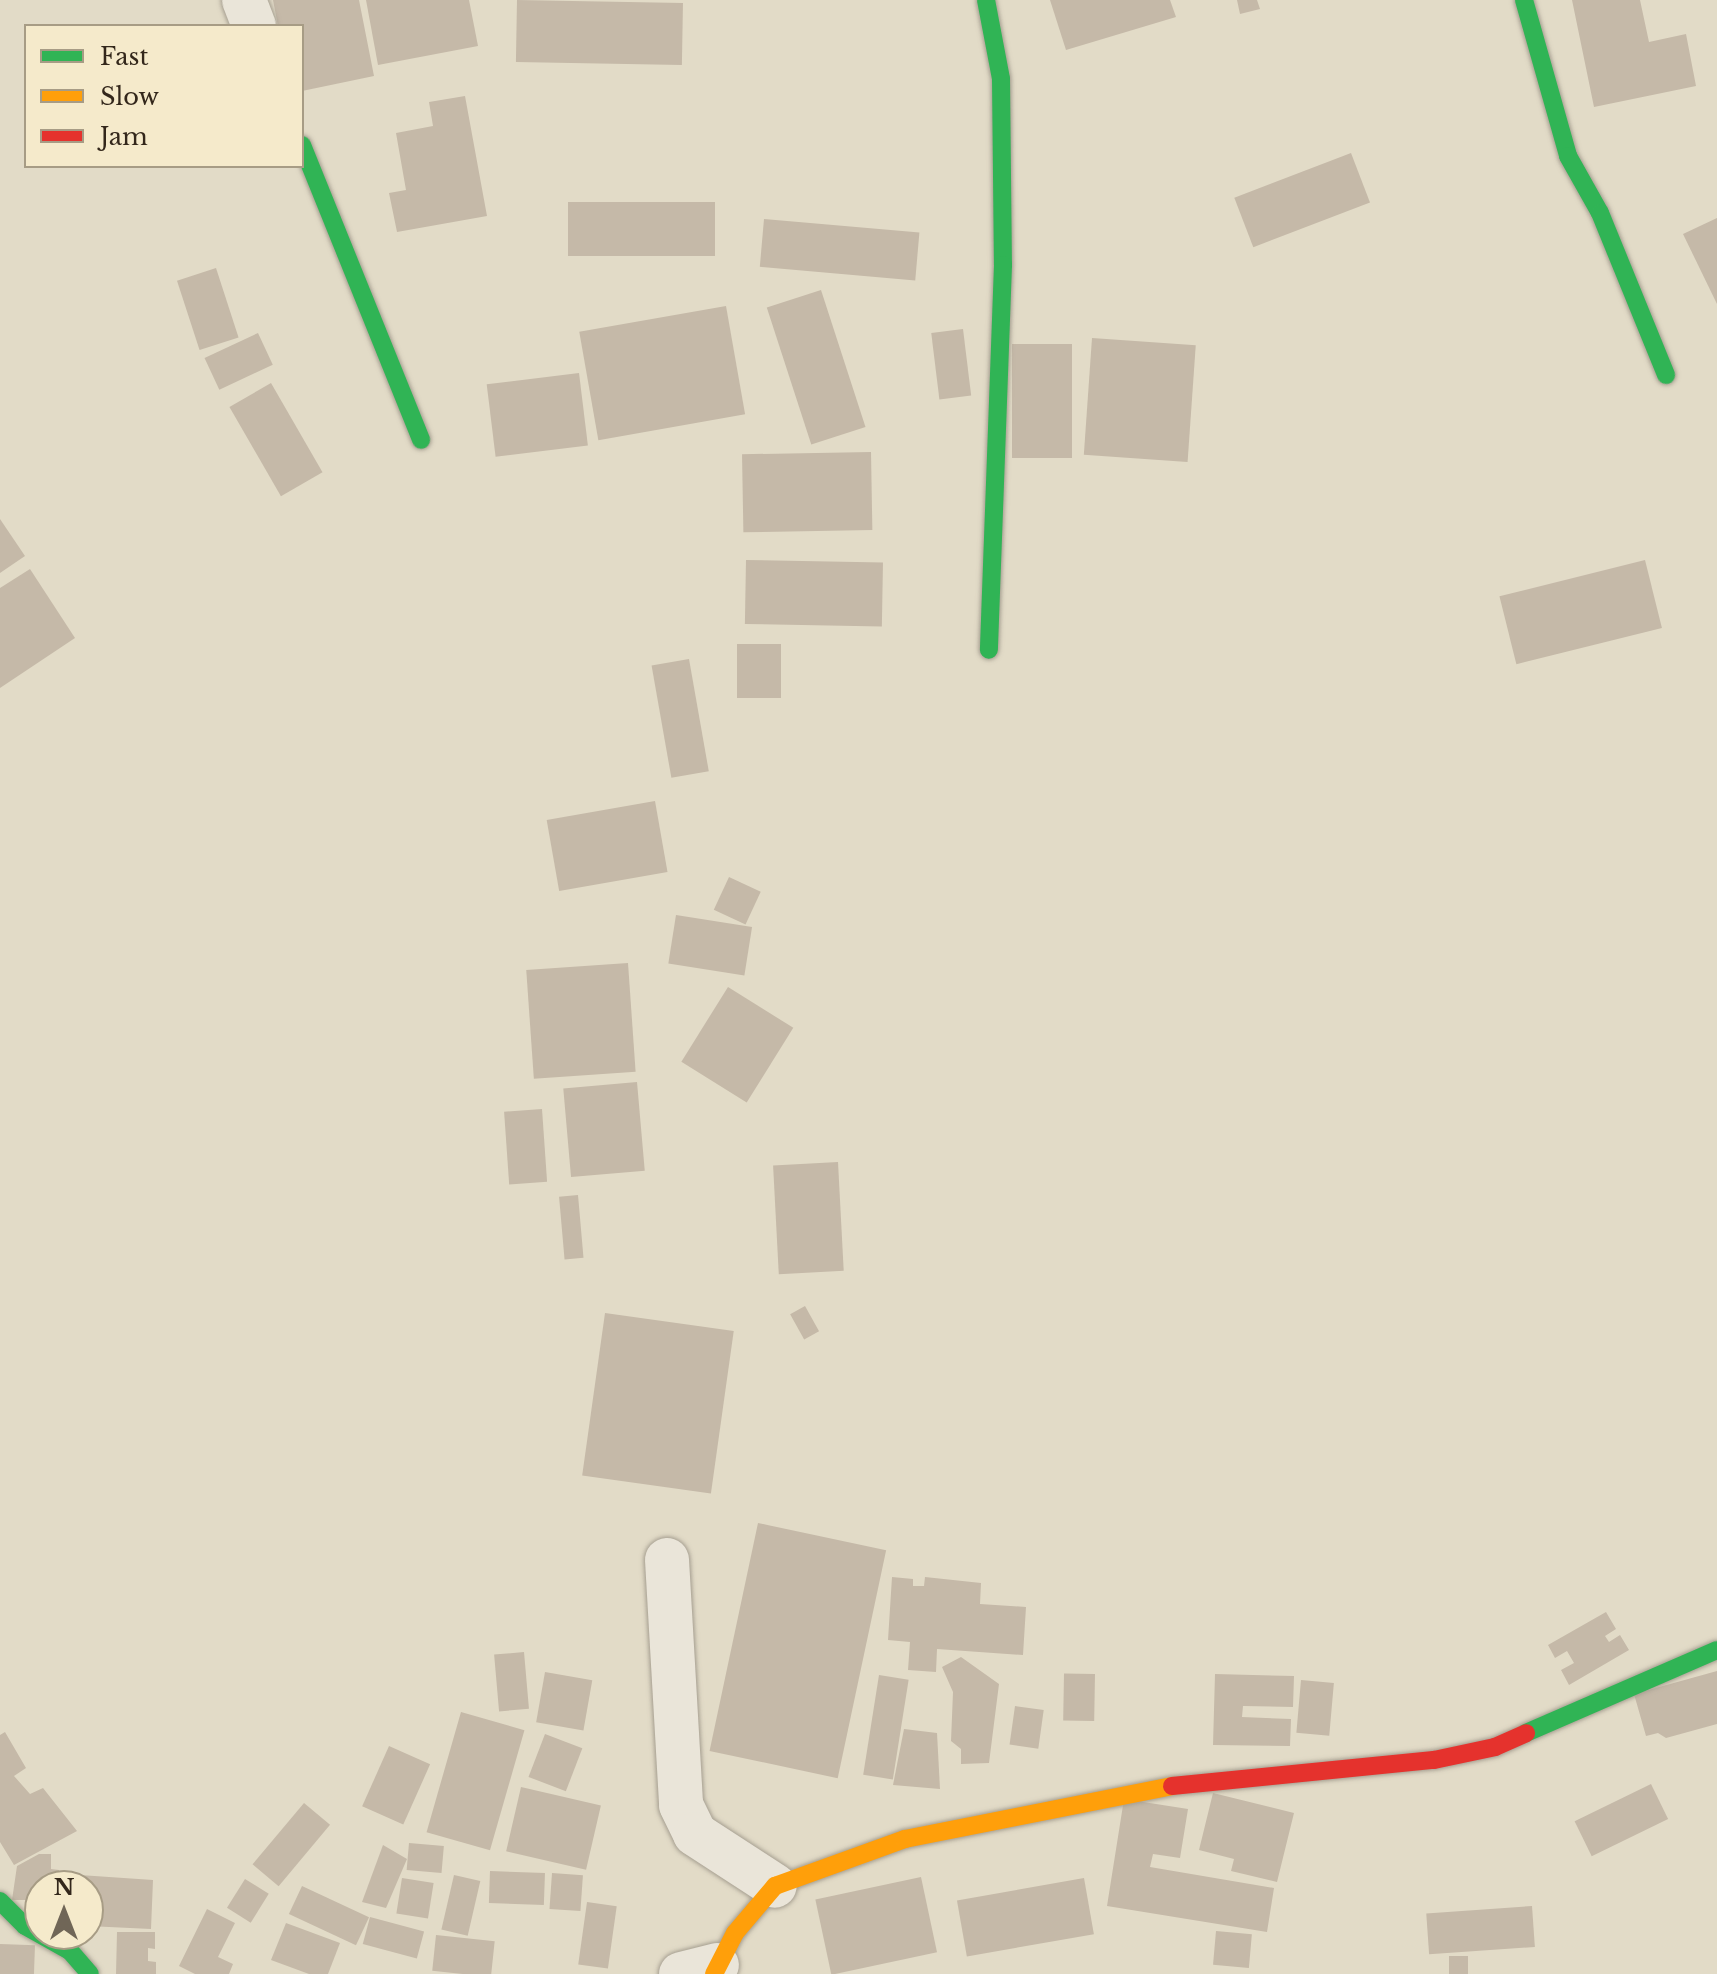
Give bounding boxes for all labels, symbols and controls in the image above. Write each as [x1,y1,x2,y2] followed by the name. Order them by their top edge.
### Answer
[24,24,304,168] legend
[100,42,148,71] text: Fast
[100,82,159,111] text: Slow
[100,122,148,151] text: Jam
[24,1870,104,1950] north arrow
[54,1874,74,1901] text: N

